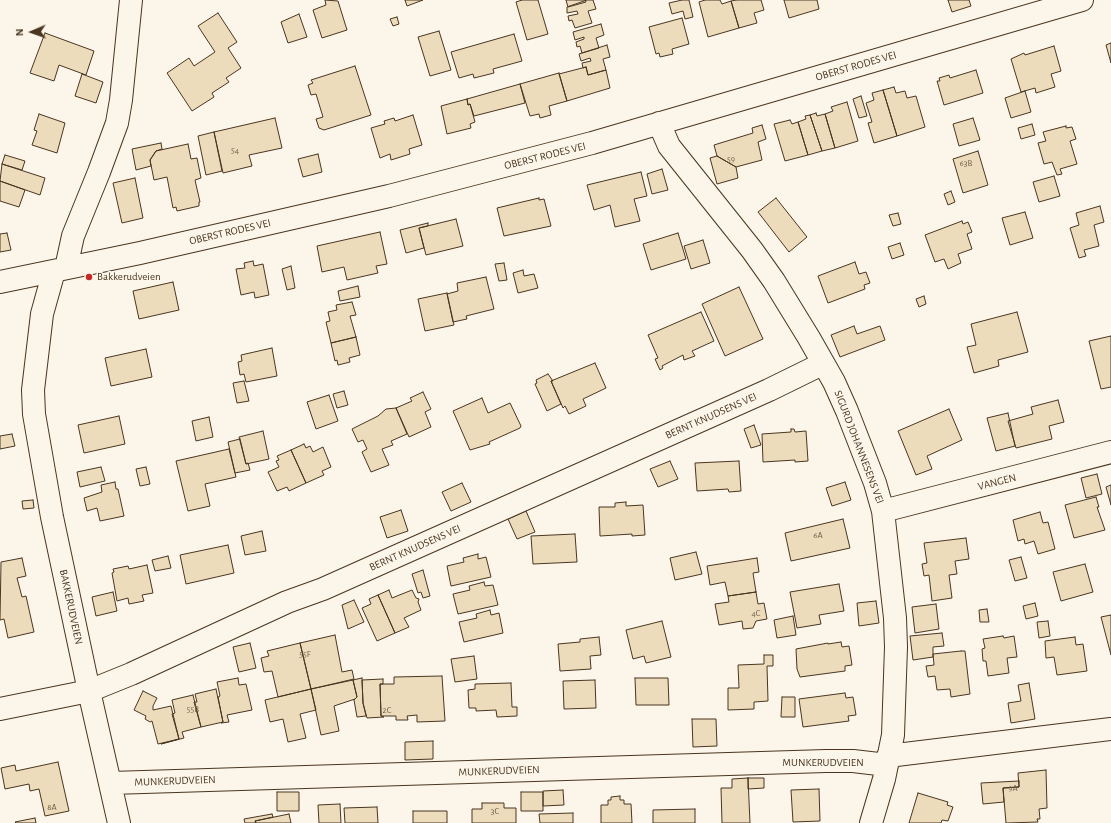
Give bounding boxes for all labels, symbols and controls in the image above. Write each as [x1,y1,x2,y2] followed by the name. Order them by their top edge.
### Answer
[12,12,52,52] north arrow
[14,28,25,36] text: N
[814,48,898,84] street label: OBERST RODES VEI
[503,140,587,172] street label: OBERST RODES VEI
[231,145,239,155] house number: 54
[727,154,735,164] house number: 59
[960,158,972,168] house number: 63B
[188,216,272,248] street label: OBERST RODES VEI
[97,270,161,284] place label: Bakkerudveien
[84,272,94,282] marker: Bakkerudveien
[831,388,887,506] street label: SIGURD JOHANNESENS VEI
[663,390,759,442] street label: BERNT KNUDSENS VEI
[976,471,1018,493] street label: VANGEN
[367,522,463,574] street label: BERNT KNUDSENS VEI
[813,530,823,540] house number: 6A
[57,568,85,646] street label: BAKKERUDVEIEN
[751,608,761,618] house number: 4C
[299,649,311,659] house number: 55F
[187,704,199,714] house number: 55B
[383,705,391,715] house number: 2C
[782,756,864,770] street label: MUNKERUDVEIEN
[458,763,540,779] street label: MUNKERUDVEIEN
[134,773,216,789] street label: MUNKERUDVEIEN
[1008,783,1018,793] house number: 9A
[47,802,57,812] house number: 8A
[491,806,499,816] house number: 3C

